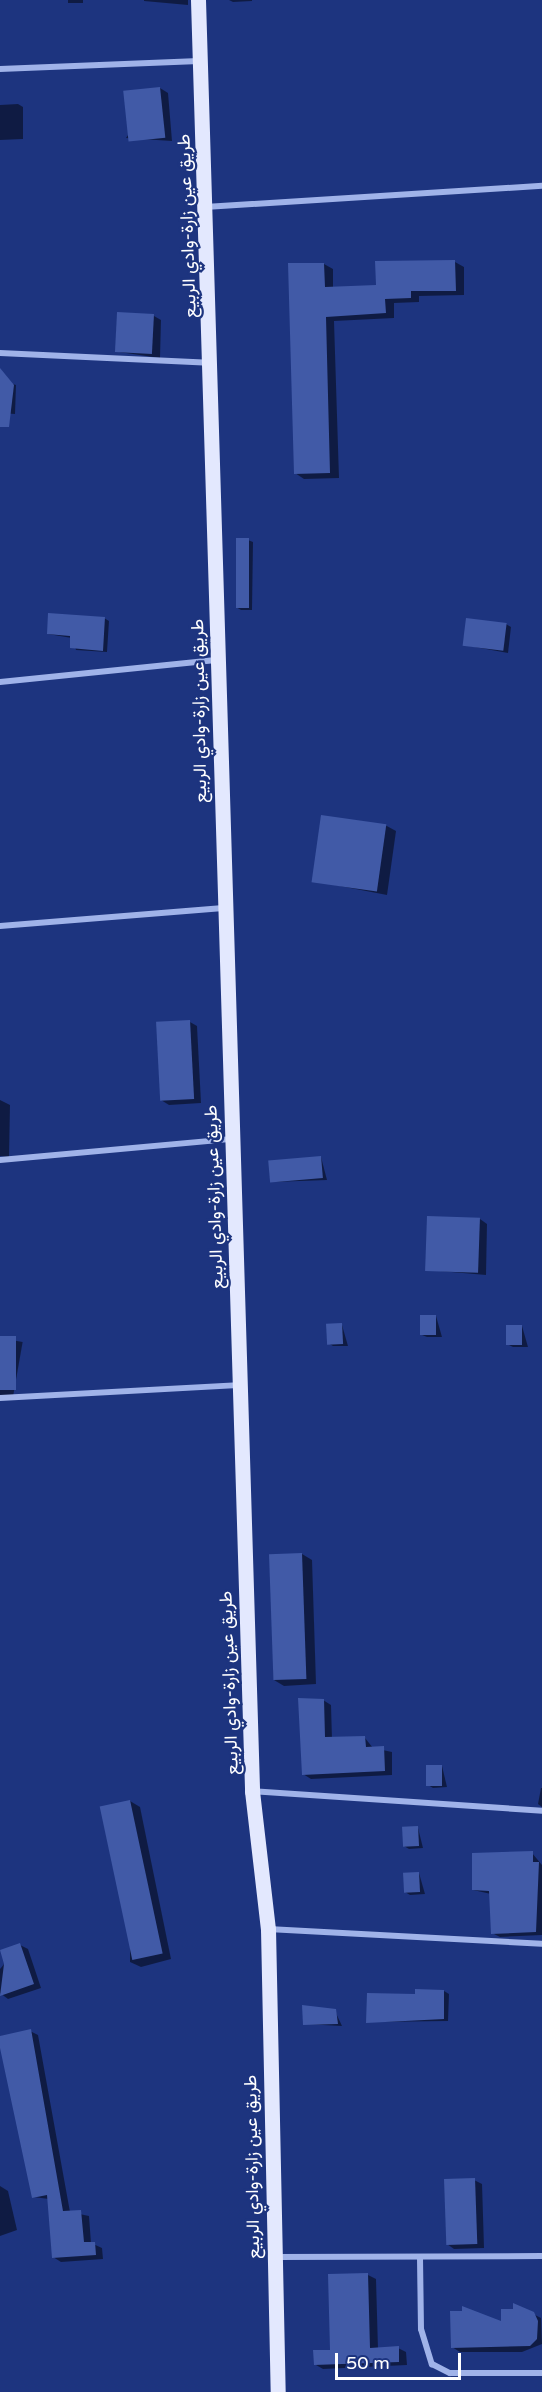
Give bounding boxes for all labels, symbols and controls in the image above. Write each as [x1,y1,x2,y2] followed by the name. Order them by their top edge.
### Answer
[173,134,201,318] street label: طريق عين زارة-وادي الربيع
[187,619,211,803] street label: طريق عين زارة-وادي الربيع
[200,1105,228,1289] street label: طريق عين زارة-وادي الربيع
[215,1591,243,1775] street label: طريق عين زارة-وادي الربيع
[240,2075,264,2259] street label: طريق عين زارة-وادي الربيع
[338,2341,464,2379] scale bar
[346,2352,390,2374] text: 50 m

